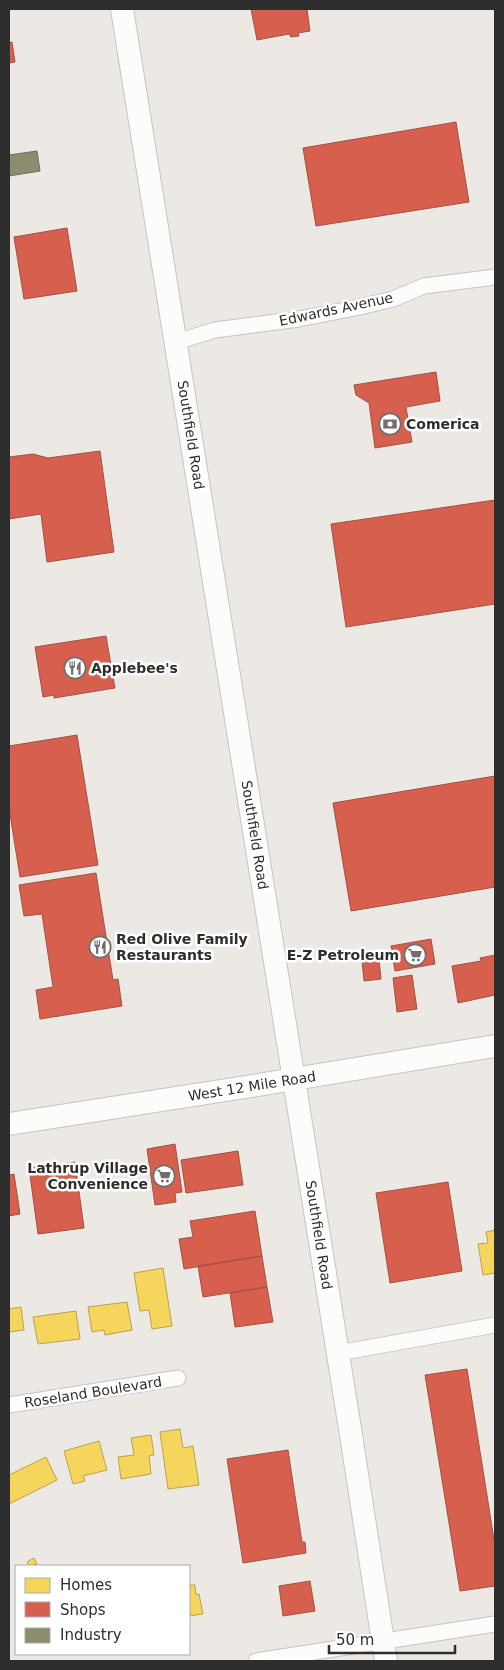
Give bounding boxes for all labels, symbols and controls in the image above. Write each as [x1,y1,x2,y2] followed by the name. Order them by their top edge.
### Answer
[278,289,394,329] street label: Edwards Avenue
[174,379,208,491] street label: Southfield Road
[378,412,402,436] bank icon: Comerica
[406,416,479,432] place label: Comerica
[63,656,87,680] restaurant icon: Applebee's
[91,660,178,676] place label: Applebee's
[238,779,272,891] street label: Southfield Road
[116,931,248,963] place label: Red Olive Family Restaurants
[88,935,112,959] restaurant icon: Red Olive Family Restaurants
[403,943,427,967] supermarket icon: E-Z Petroleum
[287,947,399,963] place label: E-Z Petroleum
[187,1068,317,1104] street label: West 12 Mile Road
[27,1160,148,1192] place label: Lathrup Village Convenience
[152,1164,176,1188] supermarket icon: Lathrup Village Convenience
[302,1179,336,1291] street label: Southfield Road
[23,1373,163,1411] street label: Roseland Boulevard
[15,1565,190,1655] legend
[60,1576,112,1594] text: Homes
[60,1601,106,1619] text: Shops
[329,1622,455,1654] scale bar
[60,1626,122,1644] text: Industry
[336,1631,374,1649] text: 50 m

